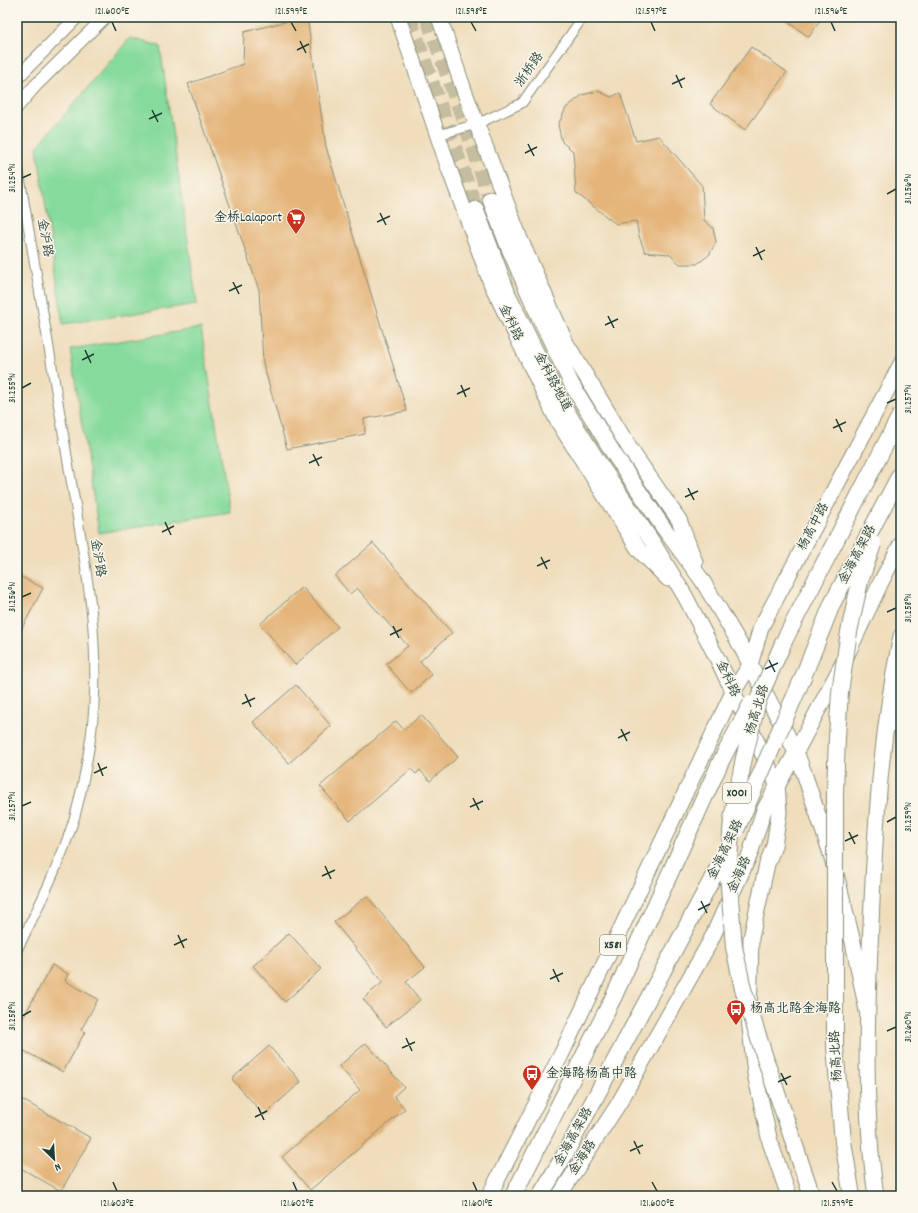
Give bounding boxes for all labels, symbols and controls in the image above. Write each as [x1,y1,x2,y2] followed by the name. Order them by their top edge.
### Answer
[95,5,129,19] text: 121.600°E
[275,5,307,19] text: 121.599°E
[455,5,487,19] text: 121.598°E
[635,5,667,19] text: 121.597°E
[815,5,848,19] text: 121.596°E
[511,49,549,91] street label: 浙桥路
[6,163,20,193] text: 31.254°N
[902,174,916,204] text: 31.256°N
[285,207,307,235] supermarket icon: 金桥Lalaport
[214,209,282,228] place label: 金桥Lalaport
[31,217,57,259] street label: 金沪路
[493,301,527,345] street label: 金科路
[528,349,576,415] street label: 金科路地道
[6,373,20,403] text: 31.255°N
[902,384,916,414] text: 31.257°N
[793,500,835,554] street label: 杨高中路
[834,522,882,588] street label: 金海高架路
[85,537,109,579] street label: 金沪路
[6,582,20,612] text: 31.256°N
[902,593,916,623] text: 31.258°N
[710,657,744,701] street label: 金科路
[741,682,775,738] street label: 杨高北路
[723,783,751,803] road number: X001
[6,791,20,821] text: 31.257°N
[902,802,916,832] text: 31.259°N
[703,817,749,883] street label: 金海高架路
[723,853,757,897] street label: 金海路
[600,935,626,955] road number: X581
[725,998,747,1026] bus stop icon: 杨高北路金海路
[750,1000,841,1019] place label: 杨高北路金海路
[6,1001,20,1031] text: 31.258°N
[902,1011,916,1043] text: 31.260°N
[826,1030,848,1082] street label: 杨高北路
[521,1063,543,1091] bus stop icon: 金海路杨高中路
[546,1065,637,1084] place label: 金海路杨高中路
[550,1104,598,1170] street label: 金海高架路
[564,1136,602,1180] street label: 金海路
[34,1139,74,1179] north arrow
[51,1158,63,1175] text: N
[101,1197,134,1211] text: 121.603°E
[281,1197,314,1211] text: 121.602°E
[462,1197,493,1211] text: 121.601°E
[640,1197,674,1211] text: 121.600°E
[821,1197,853,1211] text: 121.599°E

